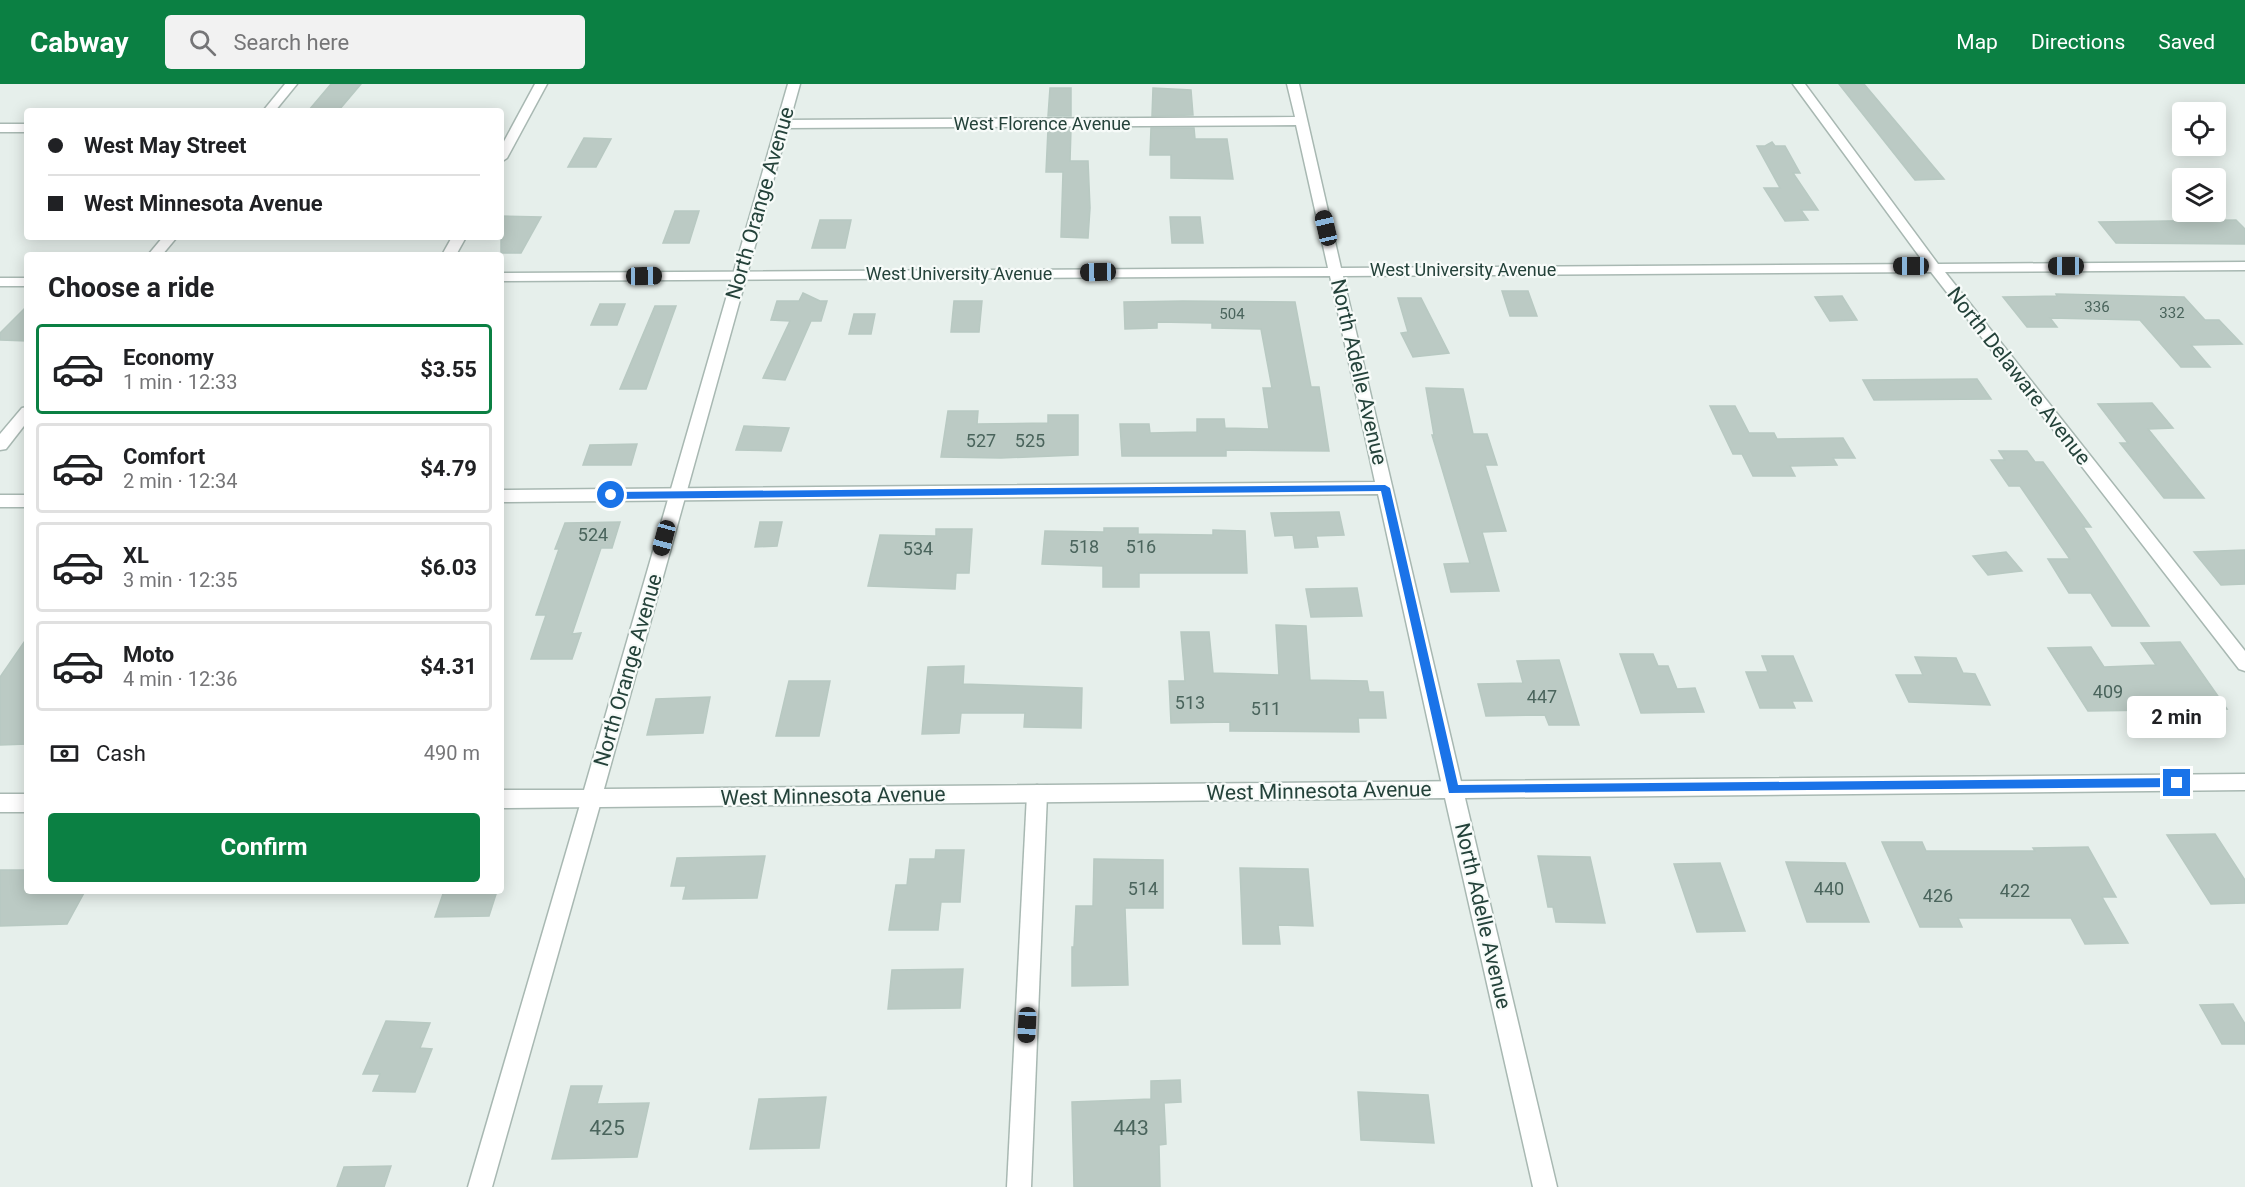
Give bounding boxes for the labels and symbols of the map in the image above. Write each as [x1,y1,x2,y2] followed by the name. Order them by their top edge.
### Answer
[721,104,799,302] street label: North Orange Avenue
[953,113,1131,134] street label: West Florence Avenue
[1313,208,1339,248] car
[1893,257,1929,275] car
[2048,257,2084,275] car
[1370,259,1556,280] street label: West University Avenue
[866,263,1052,284] street label: West University Avenue
[1080,263,1116,281] car
[626,267,662,285] car
[1326,277,1392,467] street label: North Adelle Avenue
[1942,282,2096,470] street label: North Delaware Avenue
[2084,298,2110,316] house number: 336
[2159,304,2185,322] house number: 332
[1219,305,1245,323] house number: 504
[966,430,996,451] house number: 527
[1015,430,1045,451] house number: 525
[597,481,624,508] route start
[651,518,677,558] car
[578,524,608,545] house number: 524
[1069,536,1099,557] house number: 518
[1126,536,1156,557] house number: 516
[903,538,933,559] house number: 534
[589,571,667,769] street label: North Orange Avenue
[2093,681,2123,702] house number: 409
[1527,686,1557,707] house number: 447
[1175,692,1205,713] house number: 513
[2128,696,2226,738] callout: 2 min
[1251,698,1281,719] house number: 511
[2163,769,2190,796] route end
[1206,777,1432,805] street label: West Minnesota Avenue
[720,782,946,810] street label: West Minnesota Avenue
[1450,821,1516,1011] street label: North Adelle Avenue
[1128,878,1158,899] house number: 514
[1814,878,1844,899] house number: 440
[2000,880,2030,901] house number: 422
[1923,885,1953,906] house number: 426
[1017,1007,1037,1043] car
[589,1116,625,1140] house number: 425
[1113,1116,1149,1140] house number: 443

